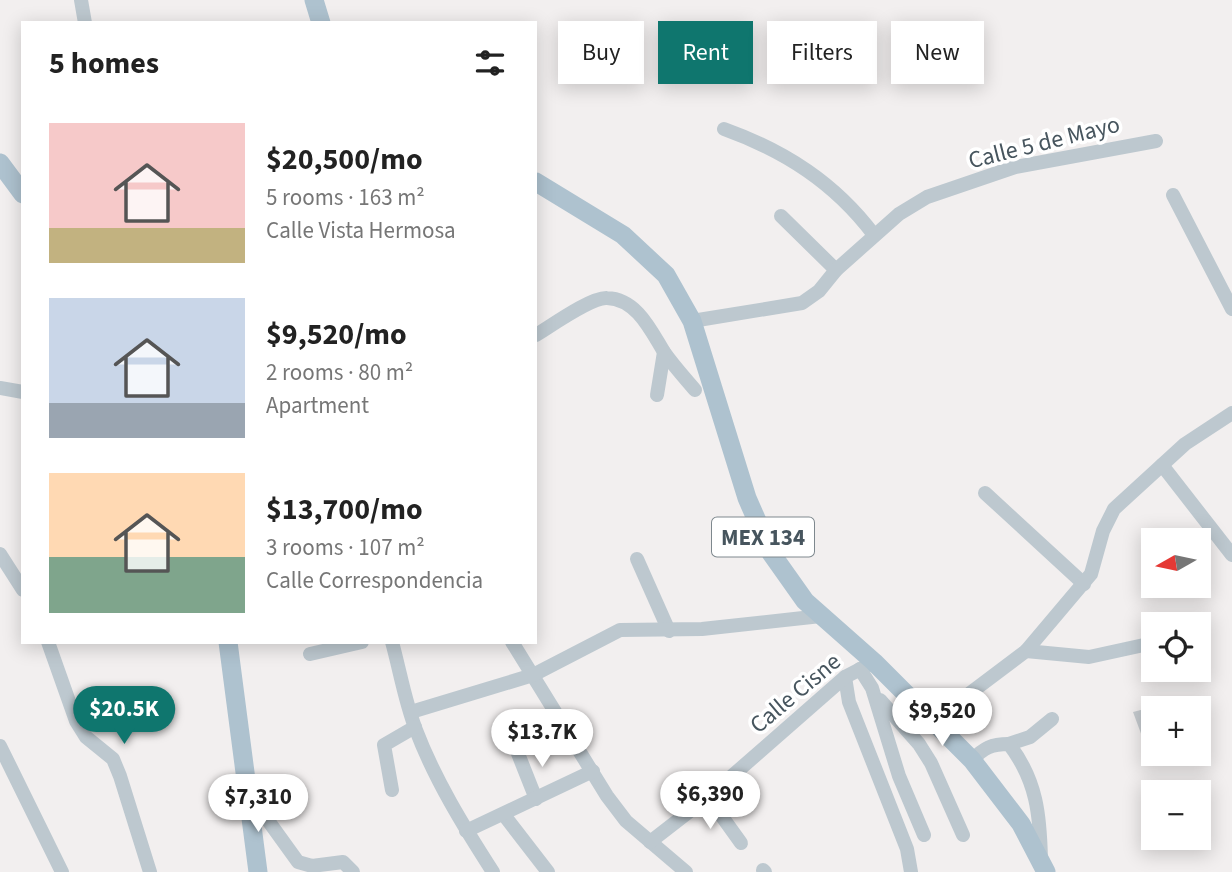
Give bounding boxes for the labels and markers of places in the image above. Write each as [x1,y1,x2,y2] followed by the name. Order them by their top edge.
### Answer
[67,686,181,746] pin: $20.5K
[885,688,999,748] pin: $9,520
[485,710,599,769] pin: $13.7K
[653,772,767,831] pin: $6,390
[201,774,315,834] pin: $7,310

